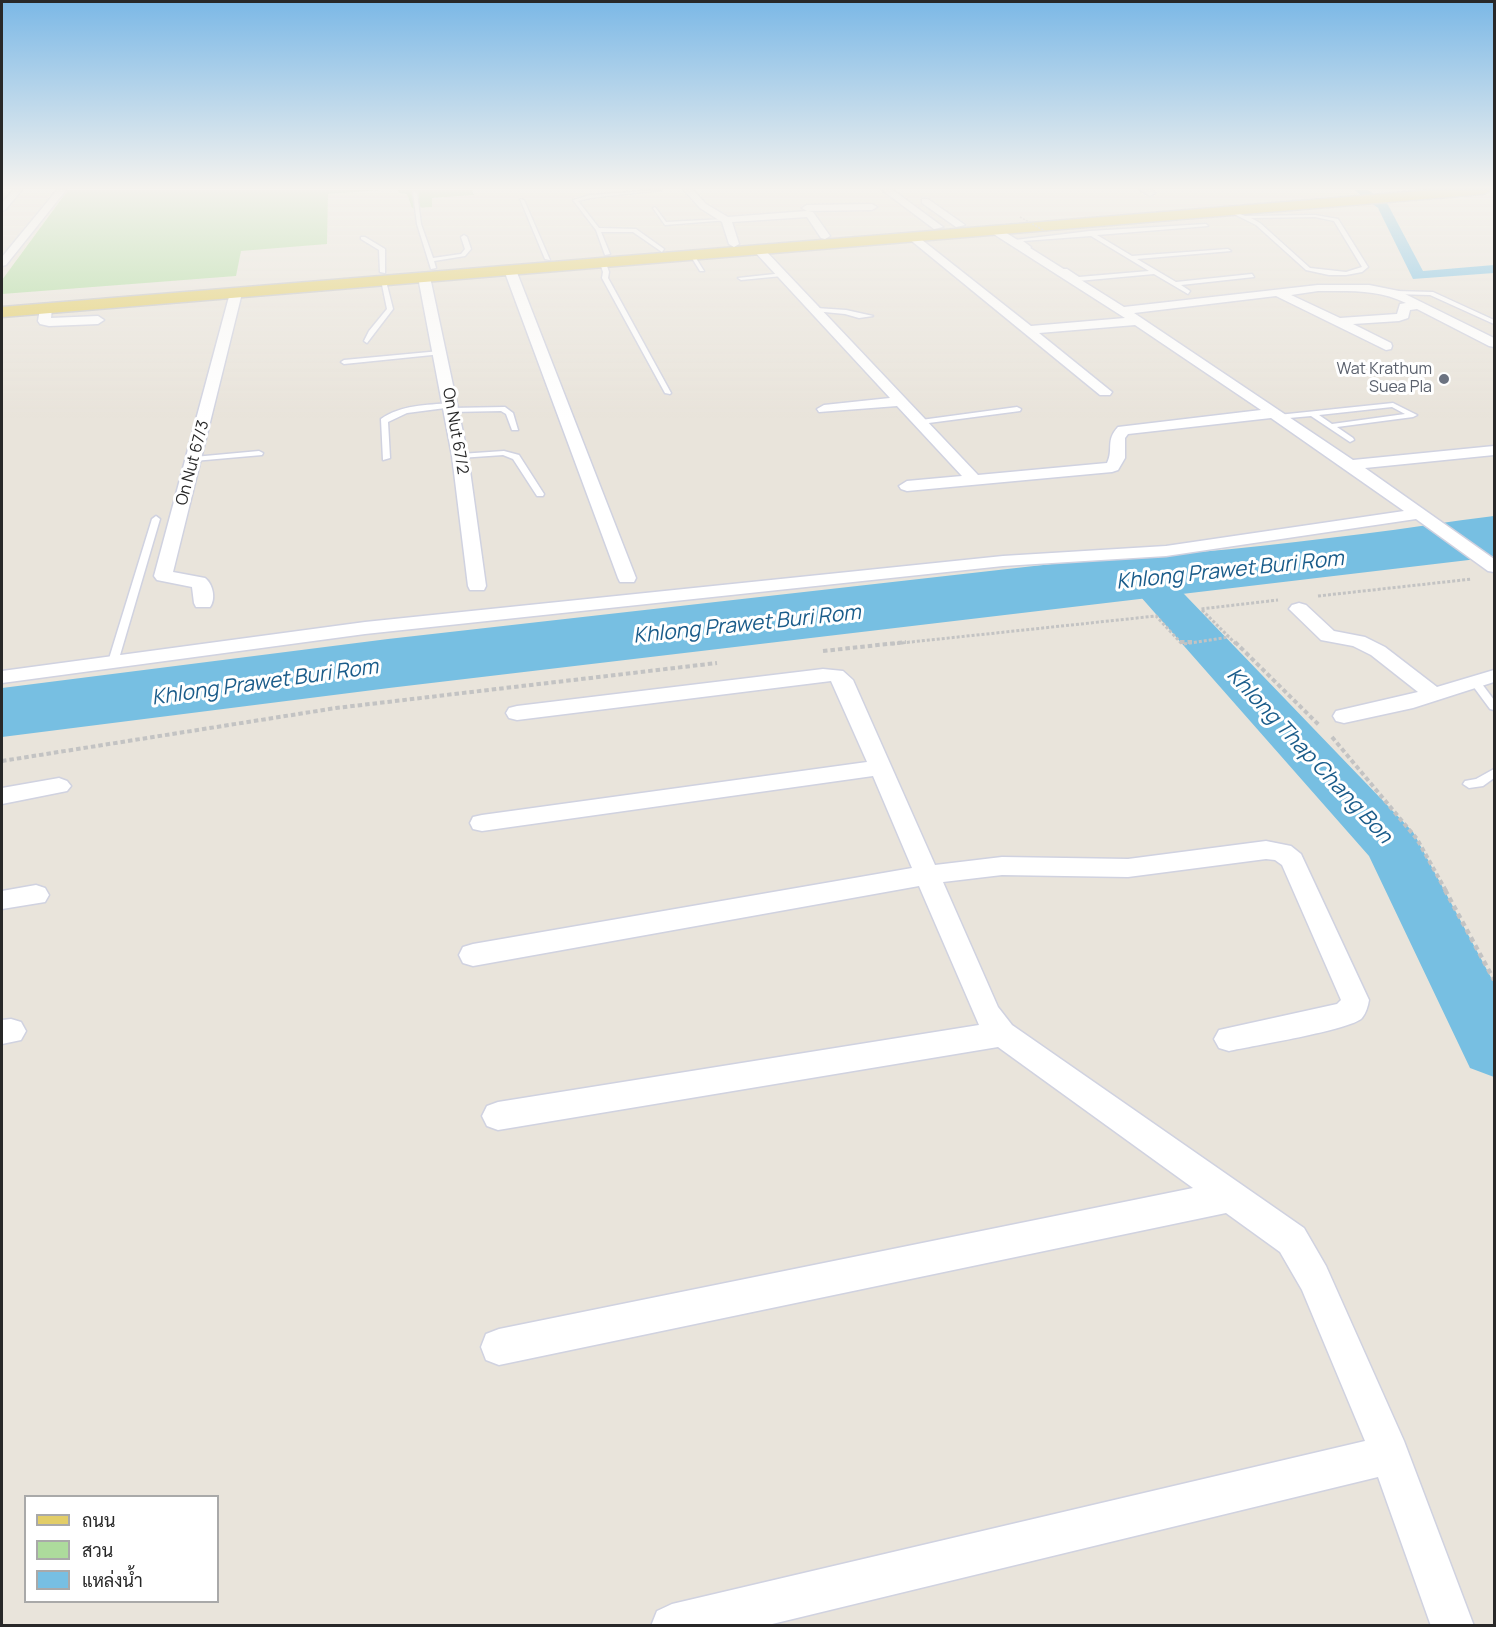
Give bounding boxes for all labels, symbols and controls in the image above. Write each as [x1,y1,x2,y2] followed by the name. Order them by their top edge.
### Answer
[1336,360,1432,398] place label: Wat Krathum Suea Pla
[1437,372,1451,386] marker: Wat Krathum Suea Pla
[438,386,472,476] street label: On Nut 67/2
[172,418,214,508] street label: On Nut 67/3
[1115,547,1345,595] water label: Khlong Prawet Buri Rom
[632,601,862,649] water label: Khlong Prawet Buri Rom
[150,655,380,711] water label: Khlong Prawet Buri Rom
[1221,663,1397,849] water label: Khlong Thap Chang Bon
[24,1495,219,1603] legend
[82,1508,115,1532] text: ถนน
[82,1538,113,1562] text: สวน
[82,1568,143,1592] text: แหล่งน้ำ

